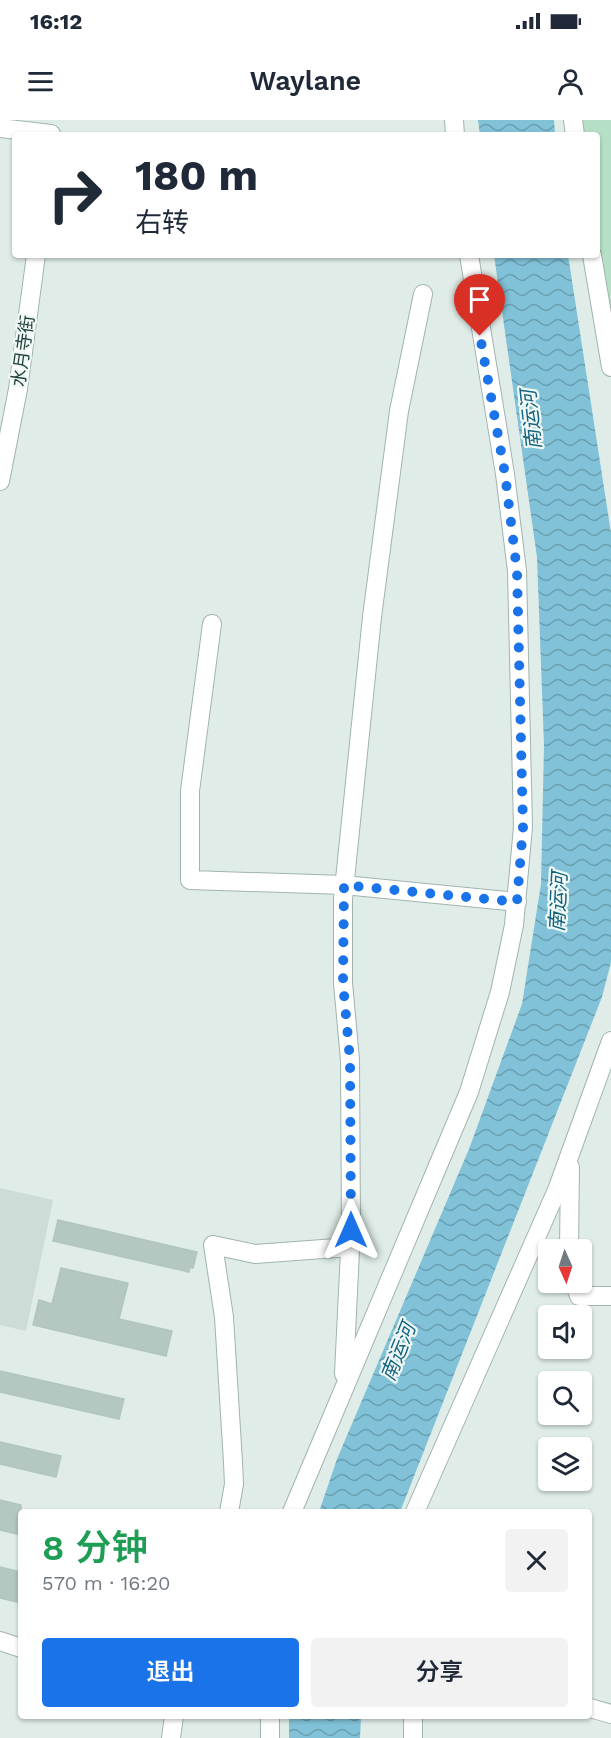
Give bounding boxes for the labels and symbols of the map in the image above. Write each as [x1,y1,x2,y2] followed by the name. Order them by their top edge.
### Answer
[454,274,505,336] pin
[7,314,38,388] street label: 水月寺街
[516,385,546,451] water label: 南运河
[544,867,572,933] water label: 南运河
[319,1198,383,1262] position arrow
[538,1239,592,1293] north arrow
[376,1316,422,1384] water label: 南运河

